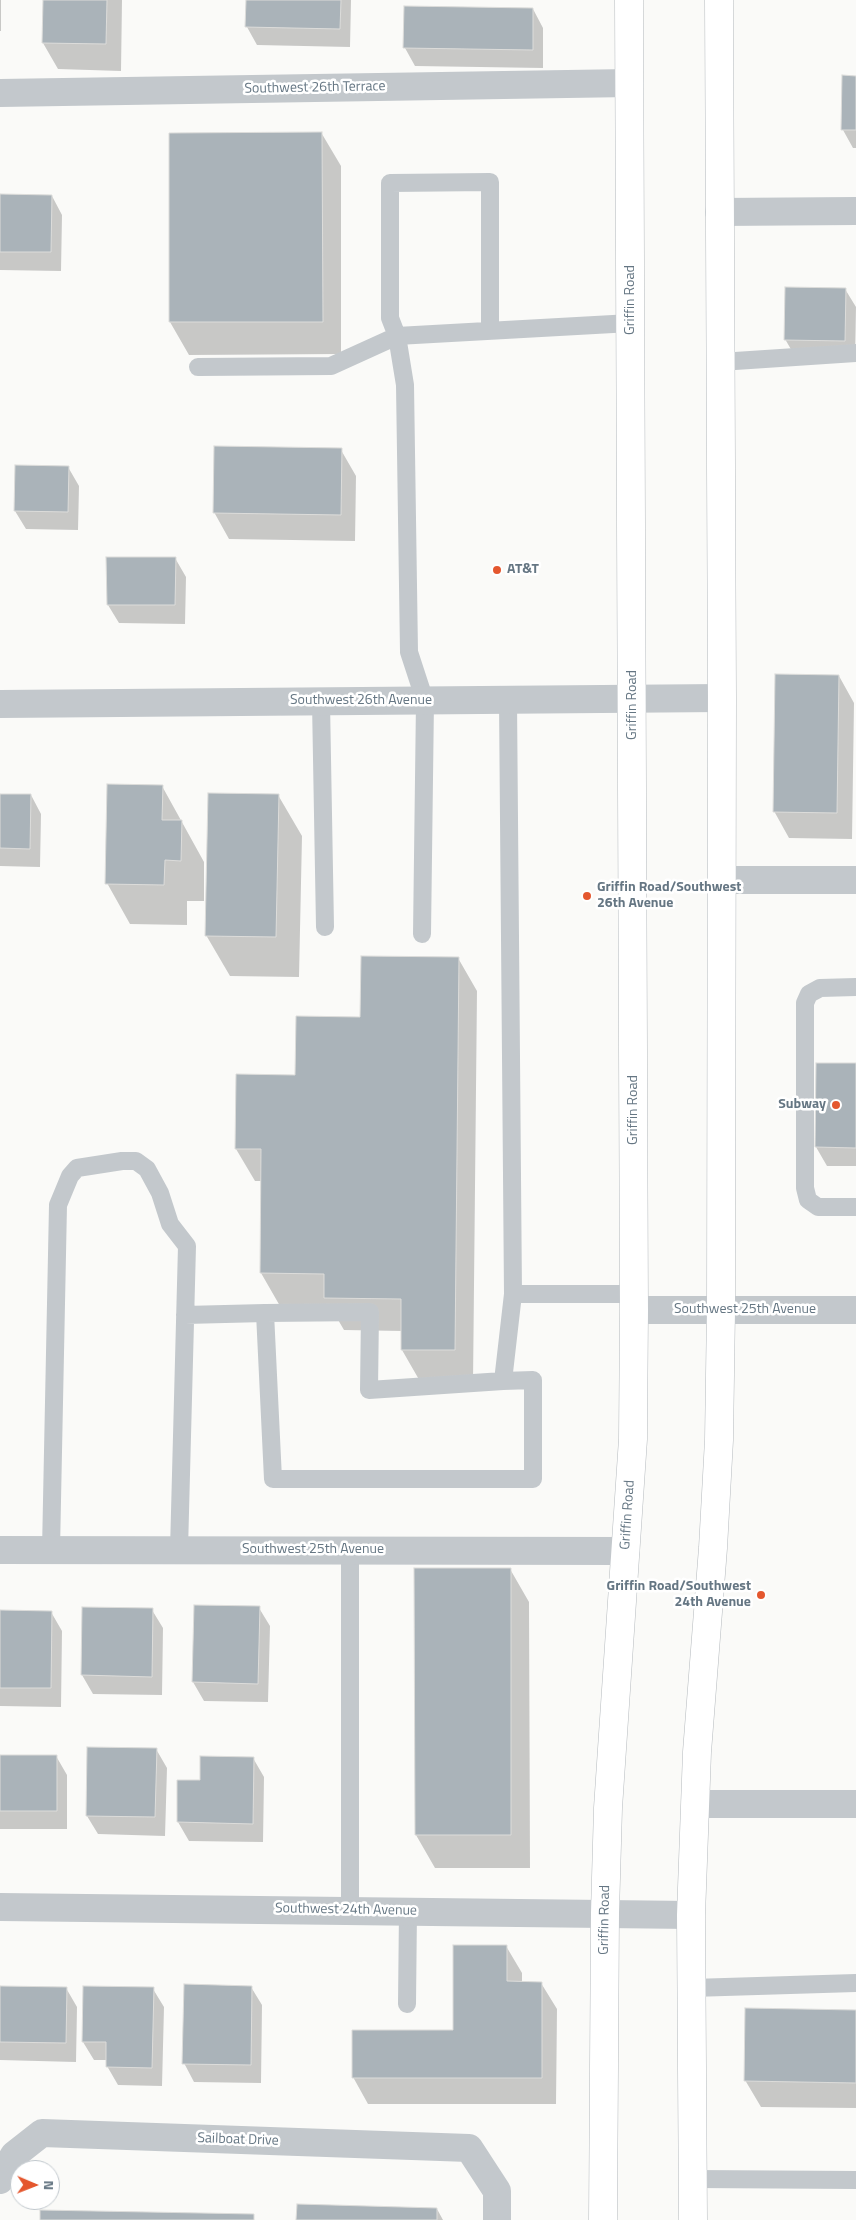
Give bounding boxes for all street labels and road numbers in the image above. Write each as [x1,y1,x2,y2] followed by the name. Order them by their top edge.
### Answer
[244,78,386,98] street label: Southwest 26th Terrace
[623,265,639,335] street label: Griffin Road
[625,670,641,740] street label: Griffin Road
[290,693,432,709] street label: Southwest 26th Avenue
[626,1075,642,1145] street label: Griffin Road
[674,1302,816,1318] street label: Southwest 25th Avenue
[617,1480,639,1550] street label: Griffin Road
[242,1542,384,1558] street label: Southwest 25th Avenue
[596,1885,614,1955] street label: Griffin Road
[275,1900,417,1920] street label: Southwest 24th Avenue
[197,2130,279,2150] street label: Sailboat Drive

